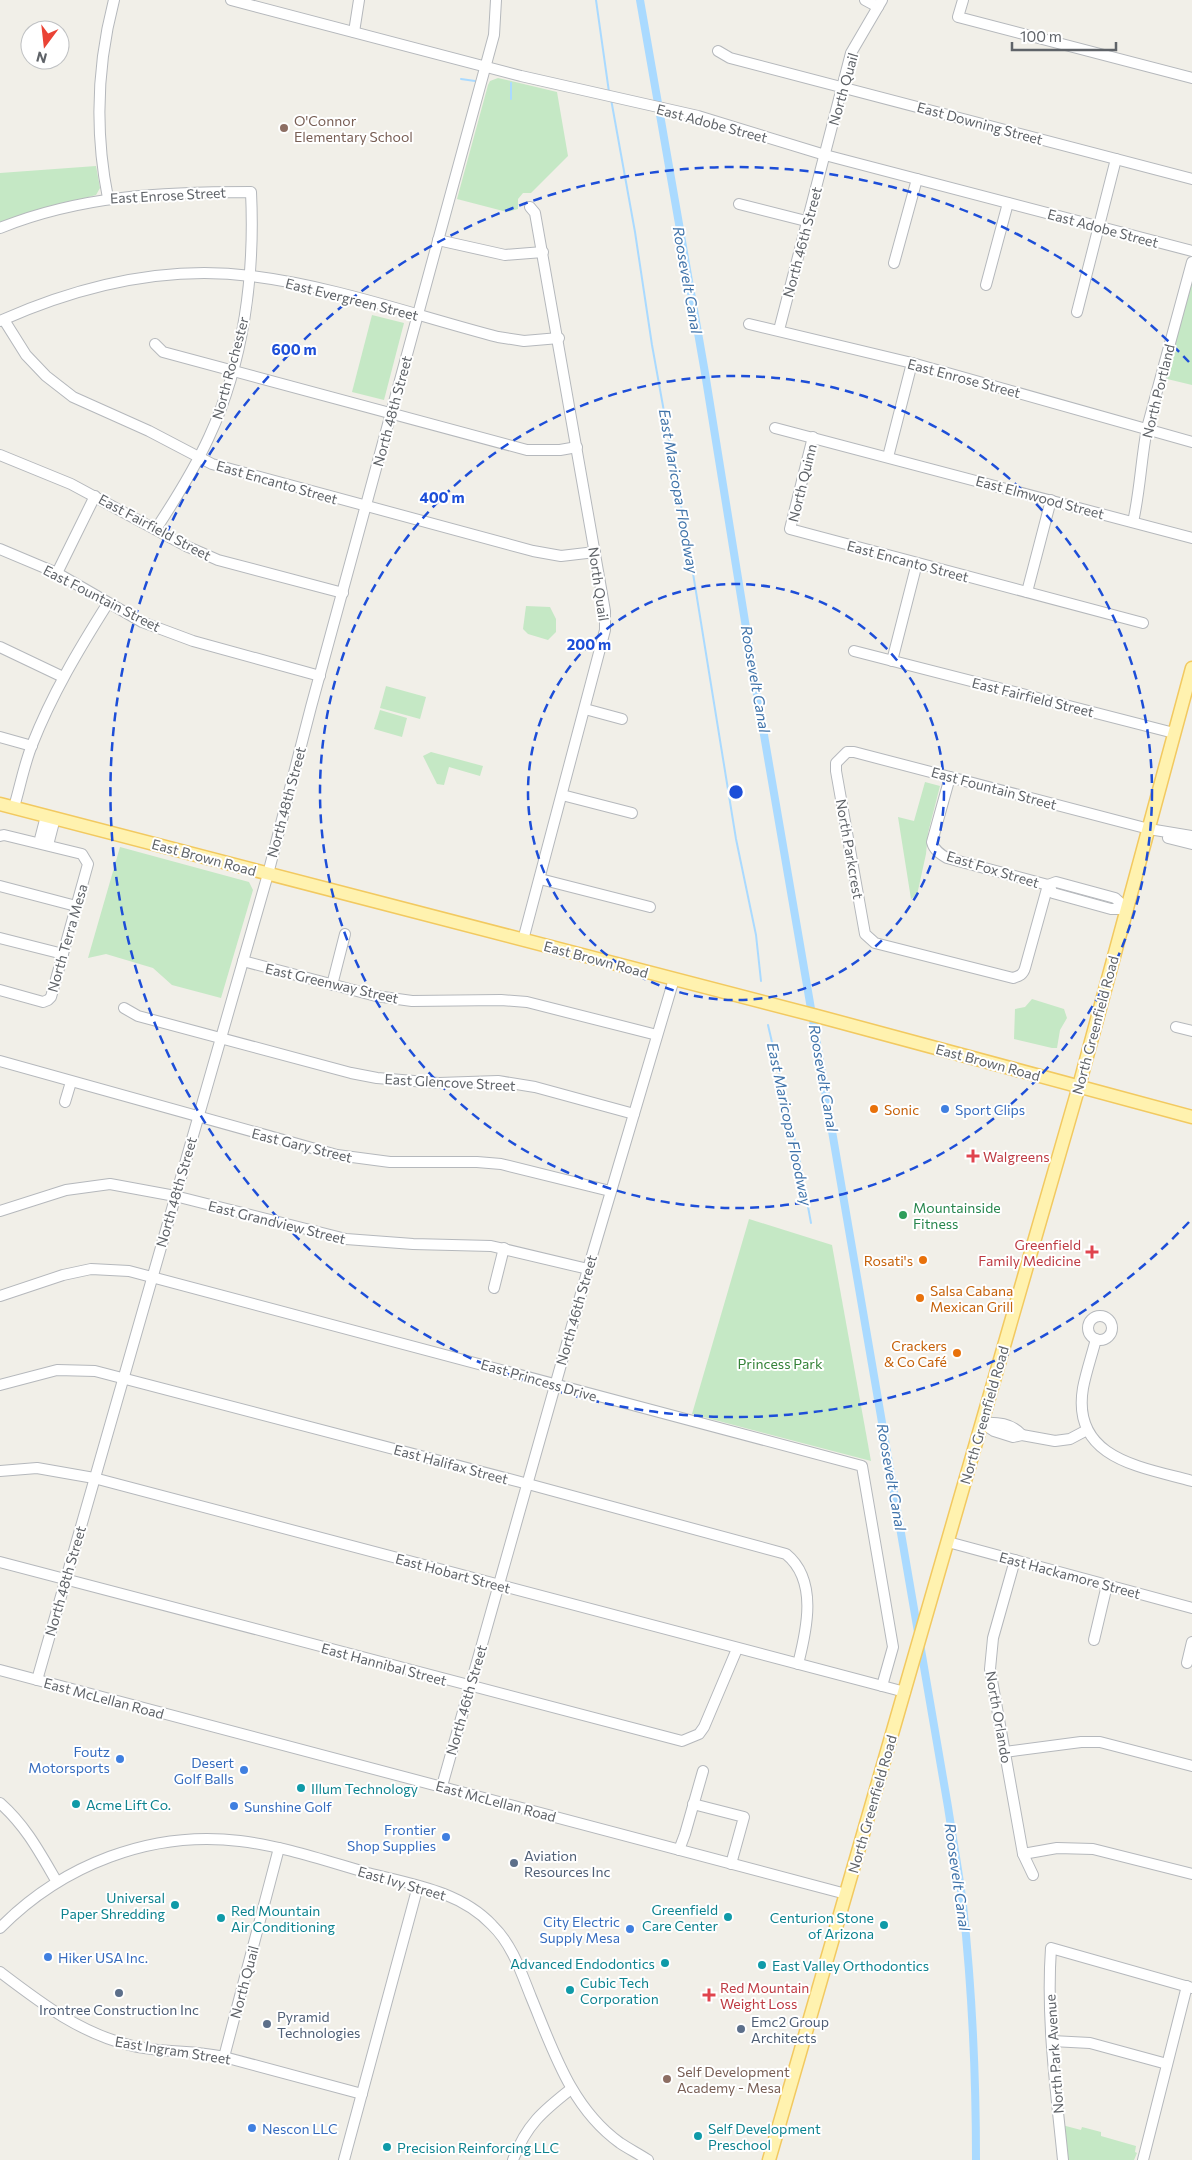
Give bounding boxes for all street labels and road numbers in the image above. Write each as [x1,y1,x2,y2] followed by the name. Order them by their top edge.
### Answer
[825,51,861,127] street label: North Quail
[915,98,1045,148] street label: East Downing Street
[655,100,770,146] street label: East Adobe Street
[109,183,227,207] street label: East Enrose Street
[779,185,825,299] street label: North 46th Street
[1046,205,1161,251] street label: East Adobe Street
[284,274,420,324] street label: East Evergreen Street
[208,314,252,421] street label: North Rochester
[1138,342,1178,440] street label: North Portland
[369,354,415,468] street label: North 48th Street
[906,355,1023,401] street label: East Enrose Street
[784,442,820,524] street label: North Quinn
[214,457,340,508] street label: East Encanto Street
[974,472,1106,522] street label: East Elmwood Street
[96,490,214,564] street label: East Fairfield Street
[845,537,971,585] street label: East Encanto Street
[585,546,613,622] street label: North Quail
[41,561,164,635] street label: East Fountain Street
[970,674,1096,720] street label: East Fairfield Street
[263,745,309,859] street label: North 48th Street
[929,763,1059,813] street label: East Fountain Street
[833,797,867,901] street label: North Parkcrest
[150,835,258,879] street label: East Brown Road
[945,847,1042,891] street label: East Fox Street
[43,882,91,994] street label: North Terra Mesa
[542,937,650,981] street label: East Brown Road
[1068,954,1122,1096] street label: North Greenfield Road
[264,959,401,1007] street label: East Greenway Street
[934,1040,1042,1084] street label: East Brown Road
[384,1070,516,1094] street label: East Glencove Street
[250,1124,354,1166] street label: East Gary Street
[152,1135,200,1249] street label: North 48th Street
[207,1197,348,1247] street label: East Grandview Street
[552,1253,600,1367] street label: North 46th Street
[956,1344,1012,1486] street label: North Greenfield Road
[479,1355,599,1405] street label: East Princess Drive
[392,1441,510,1488] street label: East Halifax Street
[41,1524,89,1638] street label: North 48th Street
[997,1548,1143,1602] street label: East Hackamore Street
[394,1549,513,1597] street label: East Hobart Street
[319,1639,449,1689] street label: East Hannibal Street
[442,1643,490,1757] street label: North 46th Street
[983,1670,1015,1764] street label: North Orlando
[42,1674,166,1722] street label: East McLellan Road
[844,1733,900,1875] street label: North Greenfield Road
[434,1777,558,1825] street label: East McLellan Road
[356,1862,448,1904] street label: East Ivy Street
[226,1944,262,2020] street label: North Quail
[1041,1994,1067,2114] street label: North Park Avenue
[114,2032,232,2068] street label: East Ingram Street

